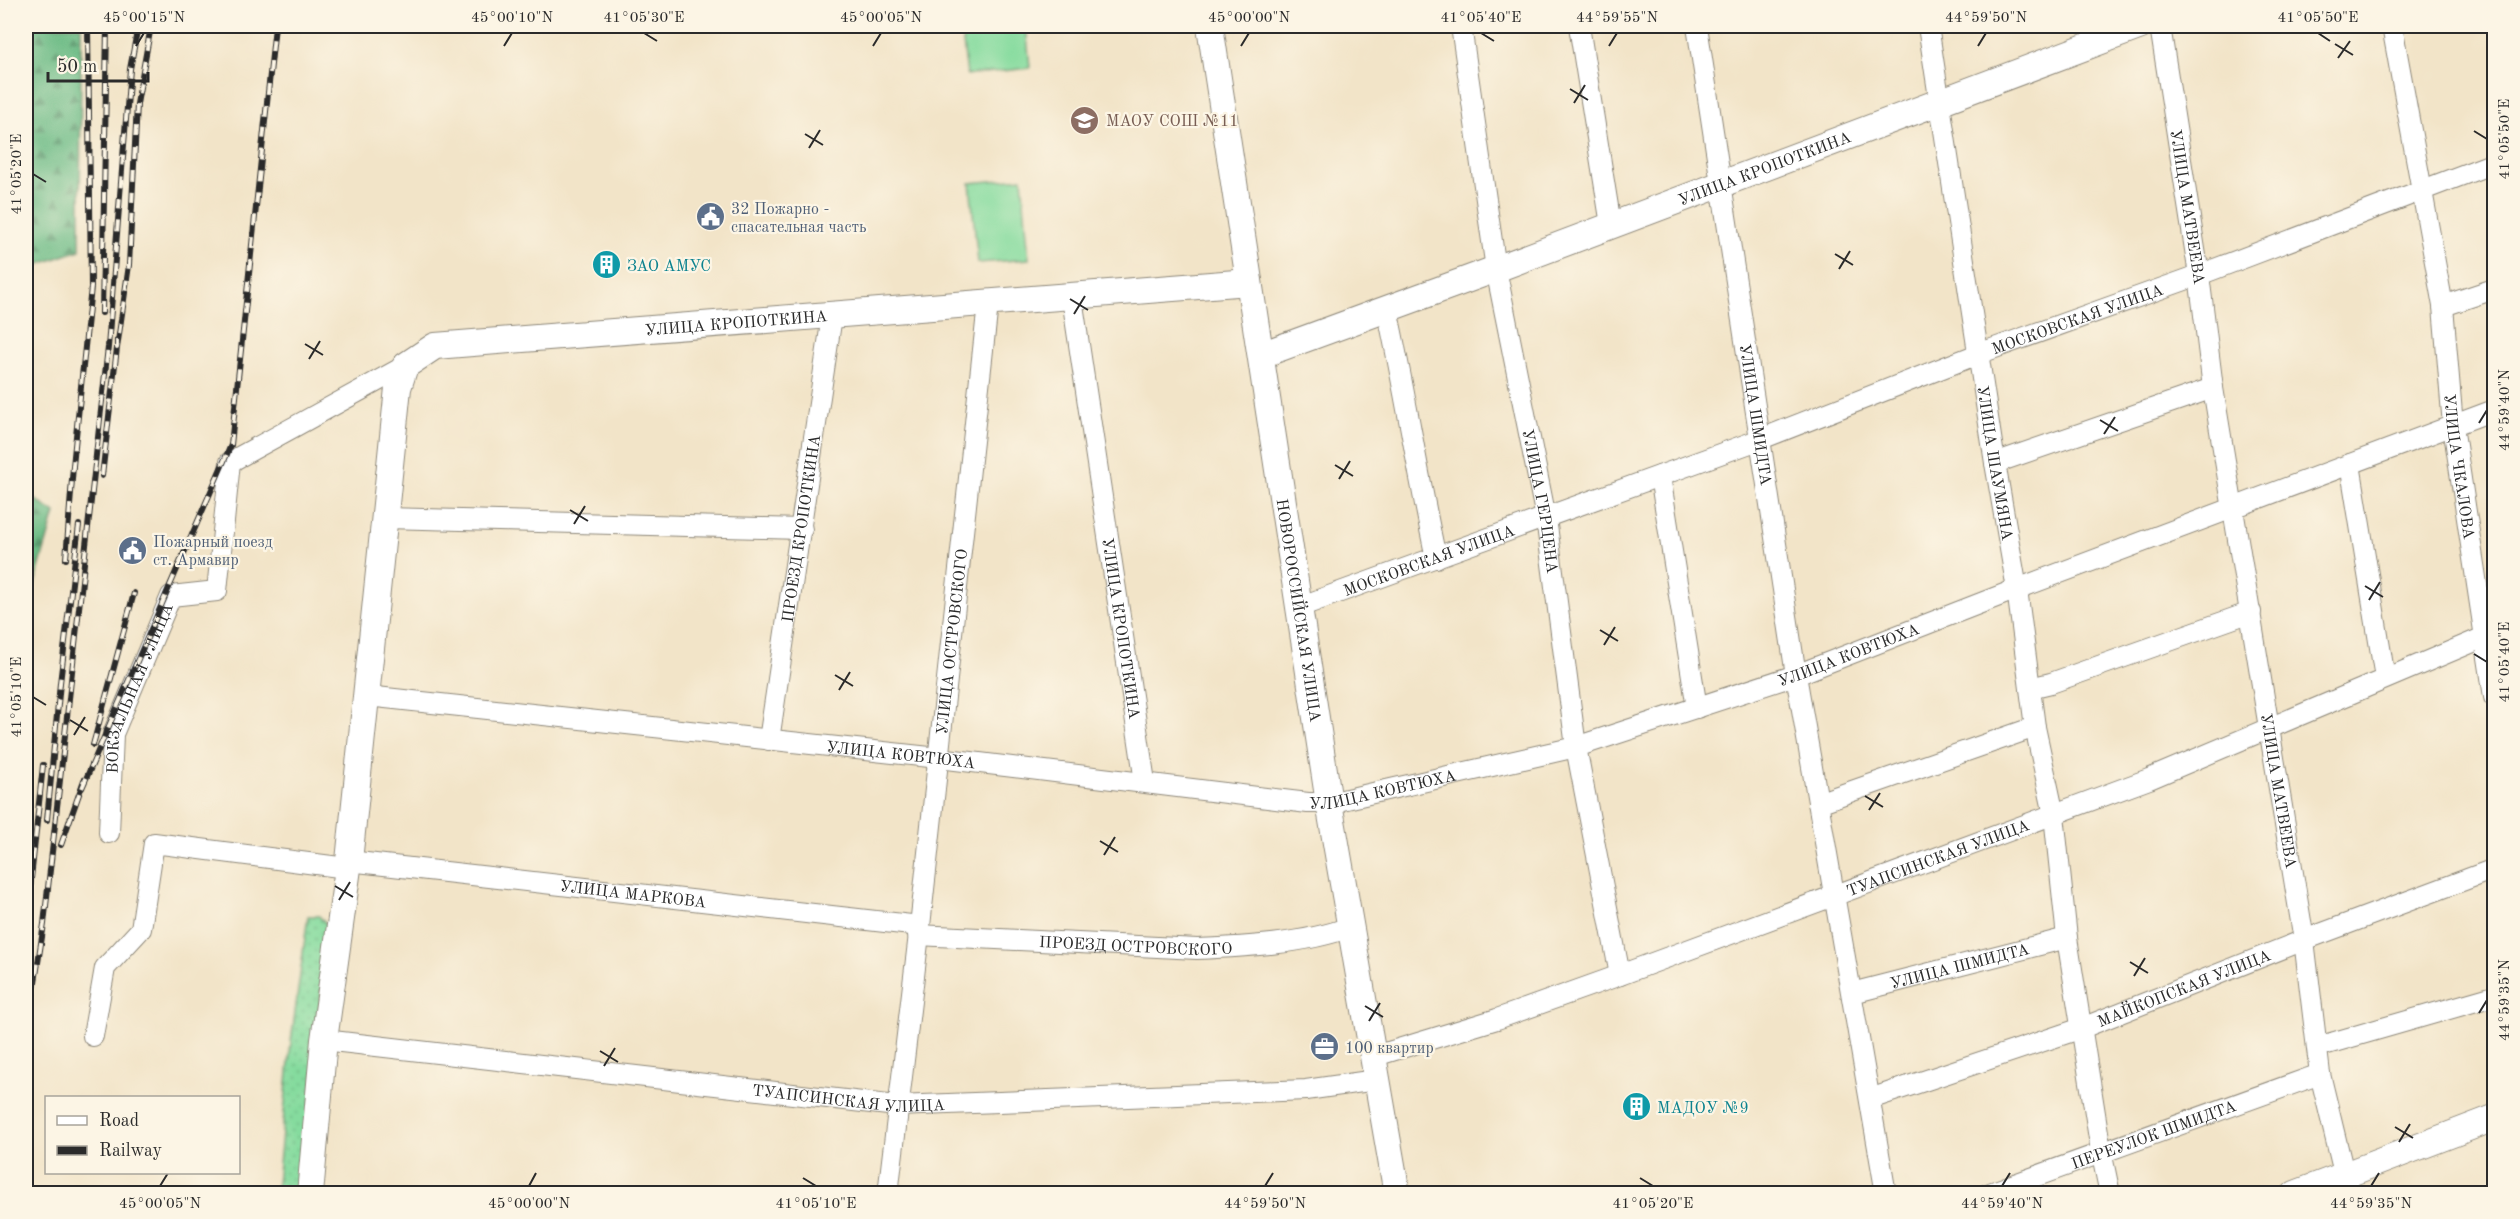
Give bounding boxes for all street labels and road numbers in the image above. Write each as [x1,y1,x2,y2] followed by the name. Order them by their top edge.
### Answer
[2166,128,2206,285] street label: УЛИЦА МАТВЕЕВА
[1677,130,1854,210] street label: УЛИЦА КРОПОТКИНА
[1990,282,2166,358] street label: МОСКОВСКАЯ УЛИЦА
[644,309,828,339] street label: УЛИЦА КРОПОТКИНА
[1736,343,1773,487] street label: УЛИЦА ШМИДТА
[1973,385,2014,542] street label: УЛИЦА ШАУМЯНА
[2440,393,2476,540] street label: УЛИЦА ЧКАЛОВА
[1518,428,1559,575] street label: УЛИЦА ГЕРЦЕНА
[781,434,824,624] street label: ПРОЕЗД КРОПОТКИНА
[1272,498,1322,723] street label: НОВОРОССИЙСКАЯ УЛИЦА
[1342,523,1517,600] street label: МОСКОВСКАЯ УЛИЦА
[1098,537,1141,720] street label: УЛИЦА КРОПОТКИНА
[935,548,971,736] street label: УЛИЦА ОСТРОВСКОГО
[105,601,177,774] street label: ВОКЗАЛЬНАЯ УЛИЦА
[1776,622,1922,690] street label: УЛИЦА КОВТЮХА
[2257,712,2298,870] street label: УЛИЦА МАТВЕЕВА
[825,740,976,772] street label: УЛИЦА КОВТЮХА
[1309,768,1458,813] street label: УЛИЦА КОВТЮХА
[1845,818,2032,900] street label: ТУАПСИНСКАЯ УЛИЦА
[559,879,707,912] street label: УЛИЦА МАРКОВА
[1039,935,1233,959] street label: ПРОЕЗД ОСТРОВСКОГО
[1889,942,2031,993] street label: УЛИЦА ШМИДТА
[2096,948,2273,1031] street label: МАЙКОПСКАЯ УЛИЦА
[751,1083,945,1116] street label: ТУАПСИНСКАЯ УЛИЦА
[2070,1099,2239,1173] street label: ПЕРЕУЛОК ШМИДТА

